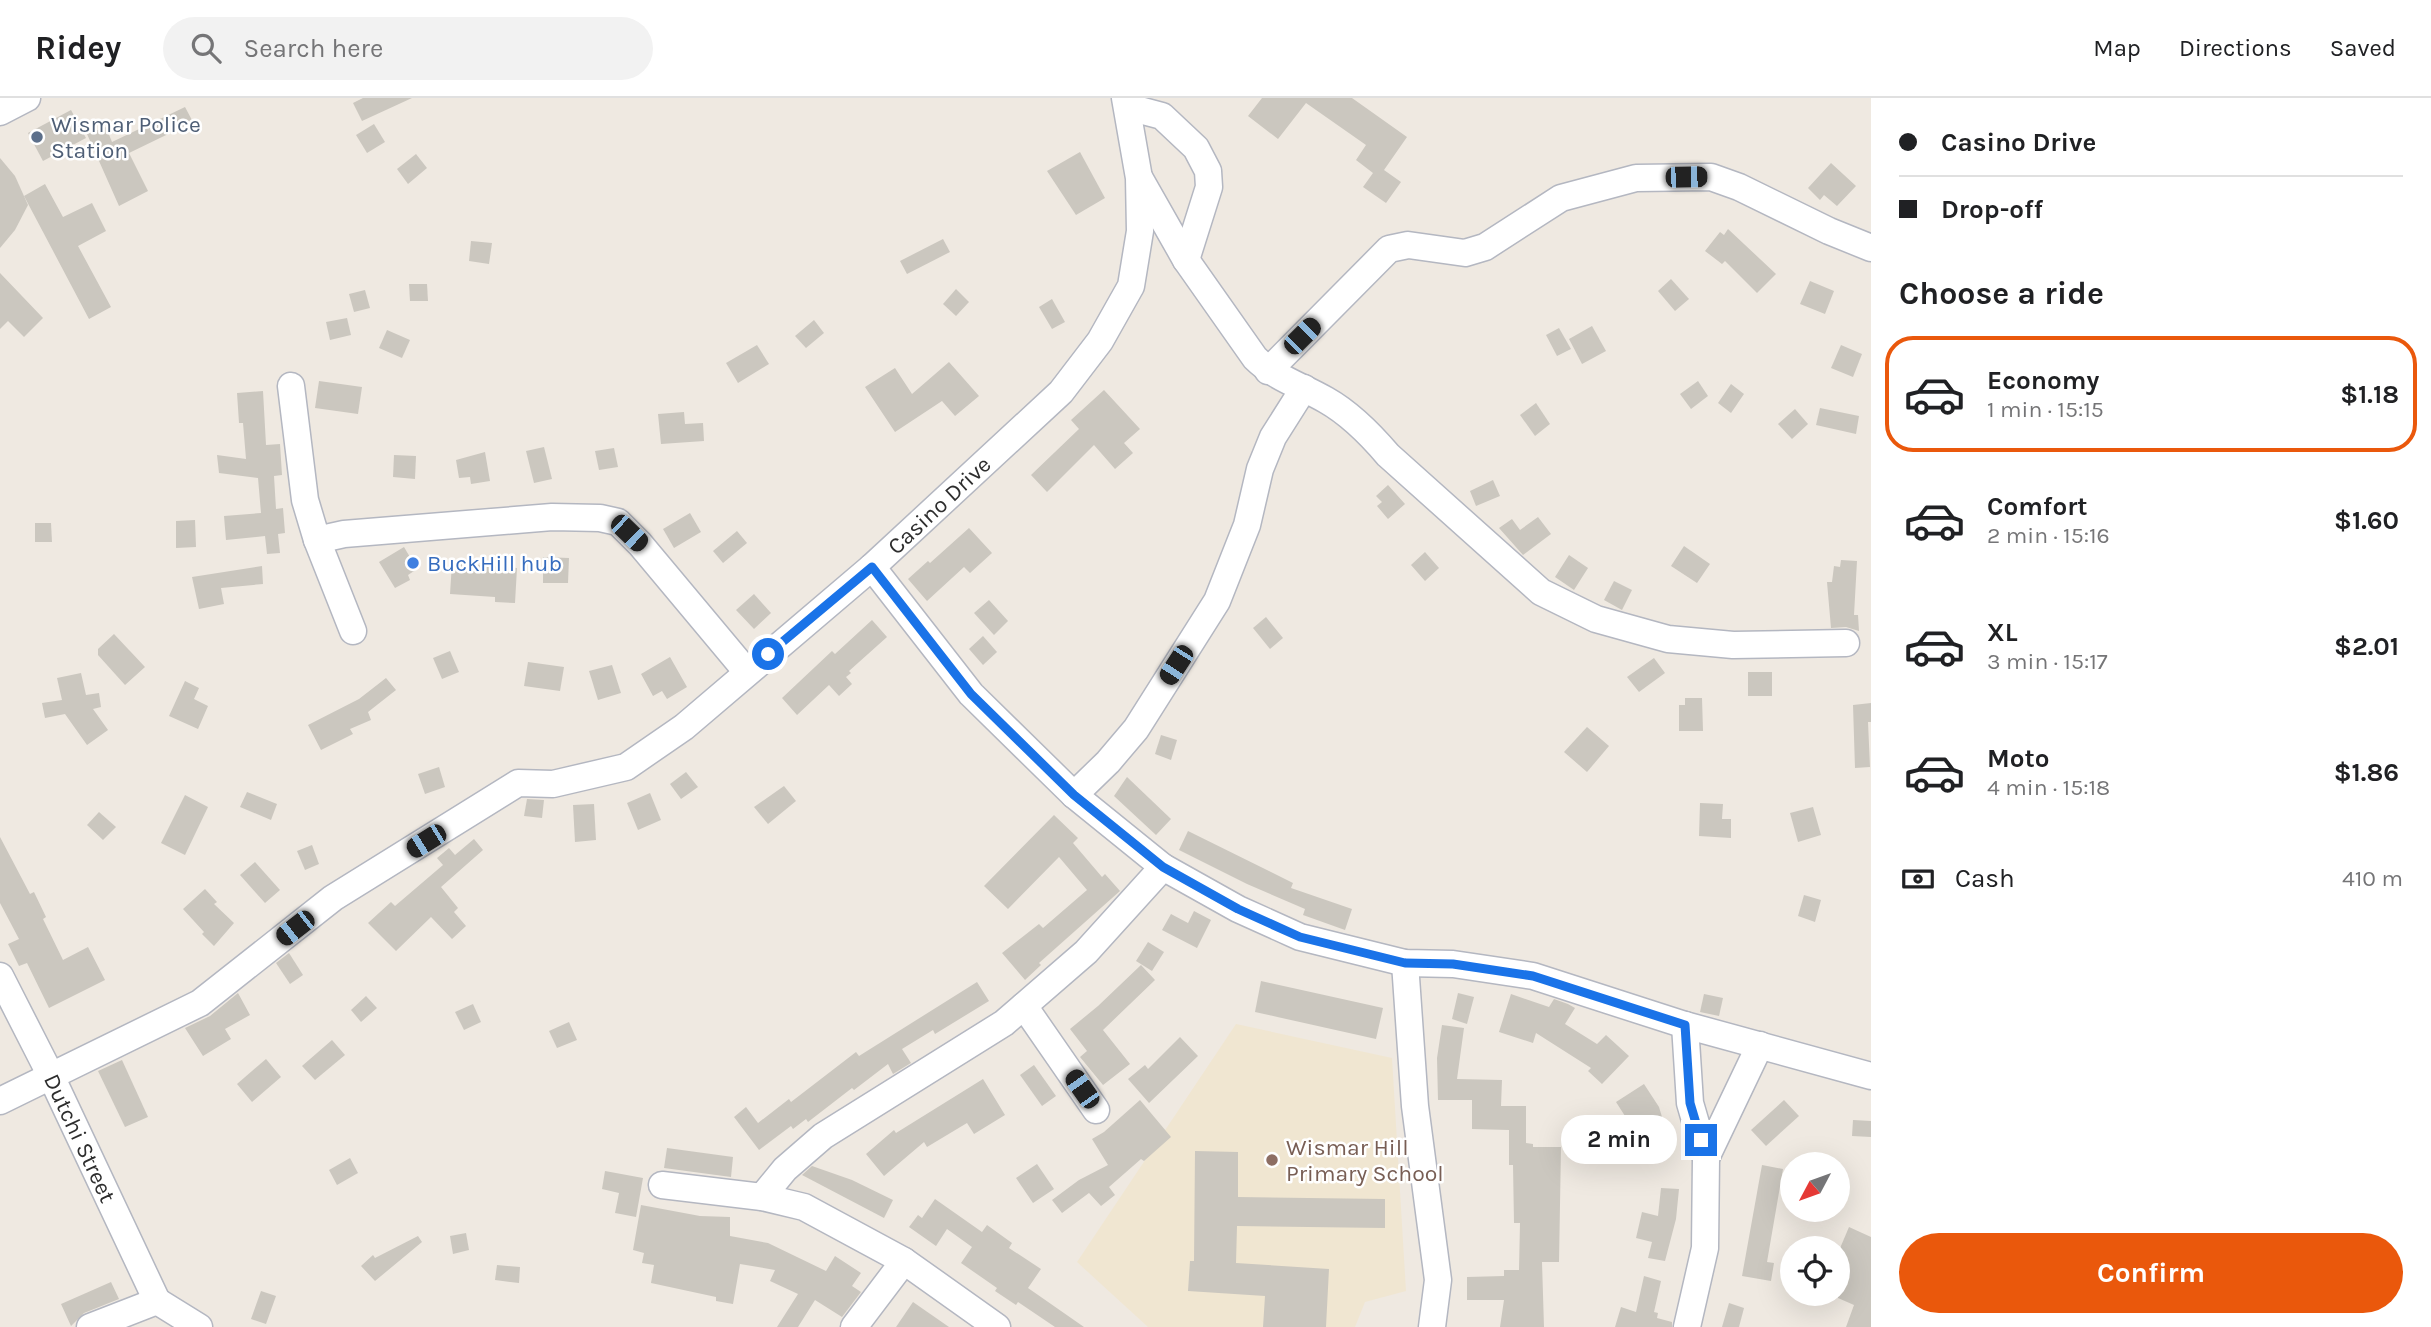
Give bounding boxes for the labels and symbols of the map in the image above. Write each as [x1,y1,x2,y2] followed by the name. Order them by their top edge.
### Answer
[51,111,201,164] place label: Wismar Police Station
[29,129,45,145] marker: Wismar Police Station
[1665,166,1708,188] car
[1280,314,1325,358] car
[882,451,997,560] street label: Casino Drive
[607,511,652,555] car
[427,550,562,577] place label: BuckHill hub
[405,555,421,571] marker: BuckHill hub
[752,638,784,670] route start
[1156,642,1197,688] car
[403,821,450,861] car
[272,907,319,949] car
[1062,1066,1103,1112] car
[38,1070,121,1207] street label: Dutchi Street
[1561,1116,1676,1164] callout: 2 min
[1685,1124,1717,1156] route end
[1286,1134,1444,1187] place label: Wismar Hill Primary School
[1264,1152,1280,1168] marker: Wismar Hill Primary School
[1780,1152,1850,1222] north arrow

